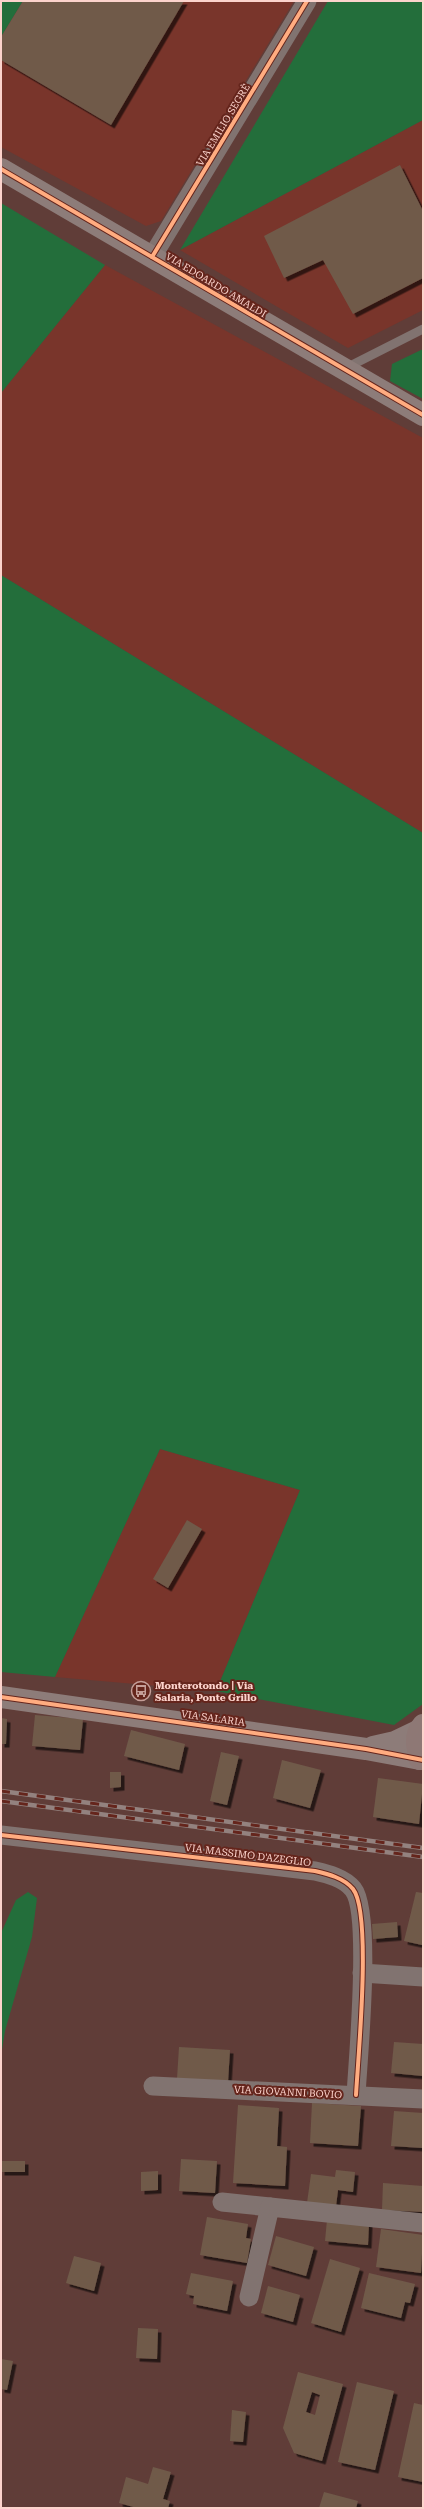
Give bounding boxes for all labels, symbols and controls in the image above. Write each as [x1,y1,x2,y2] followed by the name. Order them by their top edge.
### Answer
[194,82,252,168] street label: VIA EMILIO SEGRÈ
[164,251,269,320] street label: VIA EDOARDO AMALDI
[130,1680,152,1702] bus stop icon: Monterotondo | Via Salaria, Ponte Grillo
[155,1680,257,1703] place label: Monterotondo | Via Salaria, Ponte Grillo
[180,1708,246,1728] street label: VIA SALARIA
[184,1842,312,1868] street label: VIA MASSIMO D'AZEGLIO
[234,2084,342,2100] street label: VIA GIOVANNI BOVIO

